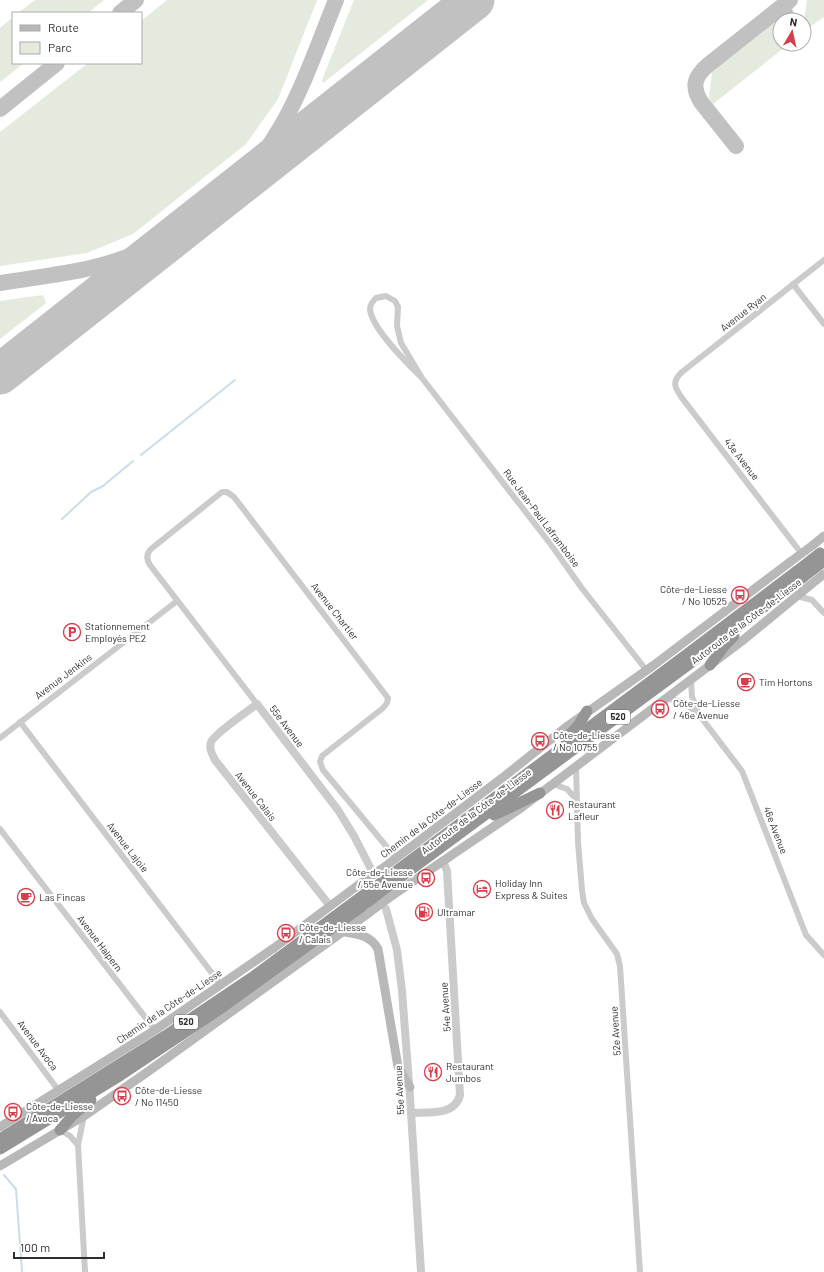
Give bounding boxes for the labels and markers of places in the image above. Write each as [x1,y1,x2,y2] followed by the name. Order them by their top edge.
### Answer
[660,583,727,607] place label: Côte-de-Liesse / No 10525
[730,585,750,605] bus stop icon: Côte-de-Liesse / No 10525
[85,620,150,644] place label: Stationnement Employés PE2
[62,622,82,642] parking icon: Stationnement Employés PE2
[736,672,756,692] cafe icon: Tim Hortons
[759,676,812,688] place label: Tim Hortons
[673,697,740,721] place label: Côte-de-Liesse / 46e Avenue
[650,699,670,719] bus stop icon: Côte-de-Liesse / 46e Avenue
[553,729,620,753] place label: Côte-de-Liesse / No 10755
[530,731,550,751] bus stop icon: Côte-de-Liesse / No 10755
[568,798,616,822] place label: Restaurant Lafleur
[545,800,565,820] restaurant icon: Restaurant Lafleur
[346,866,413,890] place label: Côte-de-Liesse / 55e Avenue
[416,868,436,888] bus stop icon: Côte-de-Liesse / 55e Avenue
[495,877,568,901] place label: Holiday Inn Express & Suites
[472,879,492,899] hotel icon: Holiday Inn Express & Suites
[16,887,36,907] cafe icon: Las Fincas
[39,891,85,903] place label: Las Fincas
[414,902,434,922] fuel station icon: Ultramar
[437,906,476,918] place label: Ultramar
[299,921,366,945] place label: Côte-de-Liesse / Calais
[276,923,296,943] bus stop icon: Côte-de-Liesse / Calais
[446,1060,494,1084] place label: Restaurant Jumbos
[423,1062,443,1082] restaurant icon: Restaurant Jumbos
[135,1084,202,1108] place label: Côte-de-Liesse / No 11450
[112,1086,132,1106] bus stop icon: Côte-de-Liesse / No 11450
[26,1100,93,1124] place label: Côte-de-Liesse / Avoca
[3,1102,23,1122] bus stop icon: Côte-de-Liesse / Avoca

